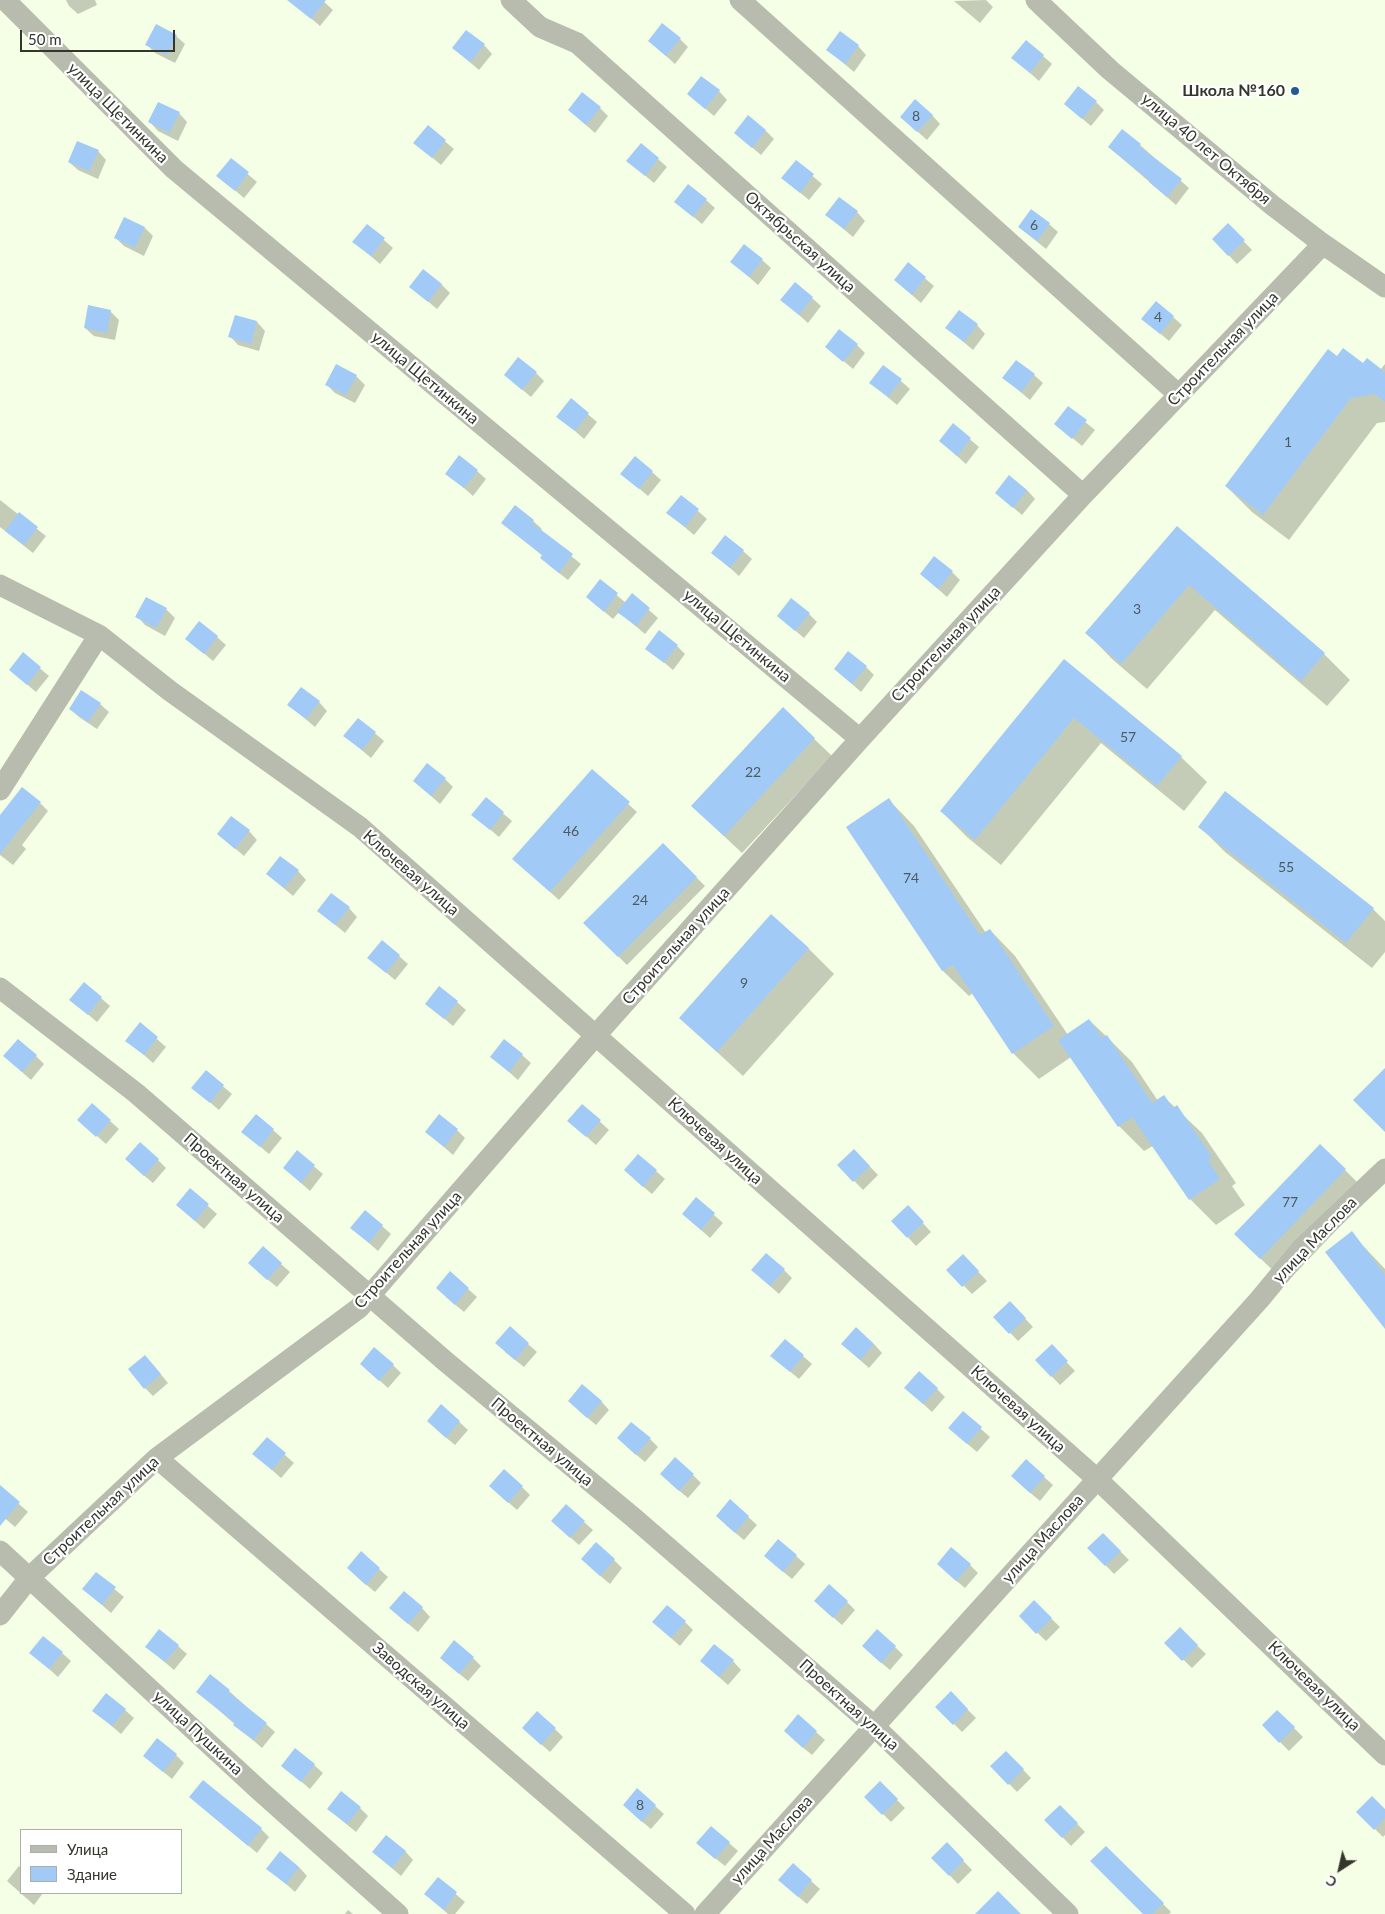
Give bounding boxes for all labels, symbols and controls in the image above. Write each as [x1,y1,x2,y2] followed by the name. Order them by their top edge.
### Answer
[22,20,178,52] scale bar
[28,30,62,48] text: 50 m
[64,59,172,167] street label: улица Щетинкина
[1182,81,1285,101] place label: Школа №160
[1289,85,1301,97] marker: Школа №160
[1137,89,1275,209] street label: улица 40 лет Октября
[912,108,920,124] house number: 8
[741,187,859,297] street label: Октябрьская улица
[1030,217,1038,233] house number: 6
[1163,288,1283,410] street label: Строительная улица
[1154,309,1162,325] house number: 4
[367,327,483,429] street label: улица Щетинкина
[1284,434,1292,450] house number: 1
[887,582,1005,706] street label: Строительная улица
[679,585,795,687] street label: улица Щетинкина
[1133,601,1141,617] house number: 3
[1120,729,1136,745] house number: 57
[745,764,761,780] house number: 22
[563,823,579,839] house number: 46
[359,826,463,920] street label: Ключевая улица
[1278,859,1294,875] house number: 55
[903,870,919,886] house number: 74
[618,883,734,1009] street label: Строительная улица
[632,892,648,908] house number: 24
[740,975,748,991] house number: 9
[664,1093,766,1189] street label: Ключевая улица
[180,1129,288,1227] street label: Проектная улица
[350,1187,466,1313] street label: Строительная улица
[1269,1193,1361,1287] street label: улица Маслова
[1282,1194,1298,1210] house number: 77
[967,1361,1069,1457] street label: Ключевая улица
[487,1394,597,1490] street label: Проектная улица
[39,1452,163,1570] street label: Строительная улица
[998,1491,1088,1587] street label: улица Маслова
[1264,1637,1364,1735] street label: Ключевая улица
[368,1638,474,1734] street label: Заводская улица
[795,1655,903,1755] street label: Проектная улица
[149,1687,247,1779] street label: улица Пушкина
[727,1792,817,1888] street label: улица Маслова
[636,1797,644,1813] house number: 8
[20,1829,182,1894] legend
[67,1840,108,1858] text: Улица
[1315,1844,1365,1894] north arrow
[67,1865,117,1883] text: Здание
[1322,1872,1340,1891] text: С

